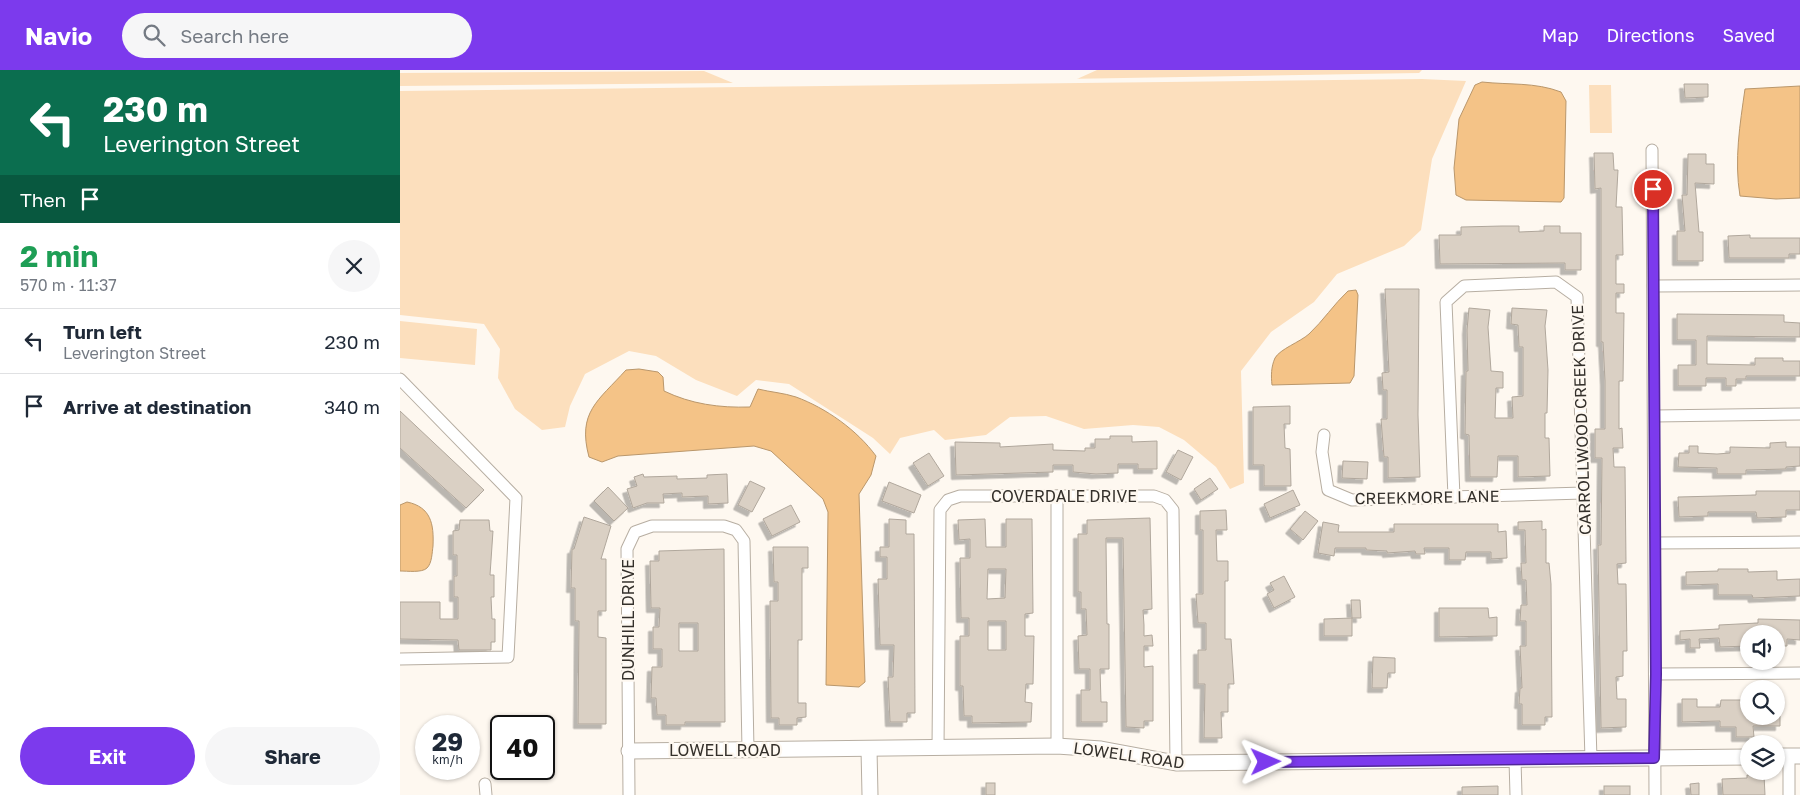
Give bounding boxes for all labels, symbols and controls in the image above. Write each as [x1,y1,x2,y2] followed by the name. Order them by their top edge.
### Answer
[122,13,472,58] search box
[25,21,92,50] text: Navio
[140,21,168,49] icon: search
[180,24,289,47] text: Search here
[1542,24,1578,46] text: Map
[1606,24,1694,46] text: Directions
[1722,24,1775,46] text: Saved
[103,88,208,130] text: 230 m
[20,90,85,155] icon: left
[103,130,300,157] text: Leverington Street
[1632,168,1674,210] pin
[1639,175,1667,203] icon: arrive
[76,185,104,213] icon: arrive
[20,188,66,211] text: Then
[20,238,98,274] text: 2 min
[328,240,380,292] button: close
[20,275,117,295] text: 570 m · 11:37
[1567,305,1595,535] street label: CARROLLWOOD CREEK DRIVE
[63,320,142,343] text: Turn left
[20,327,48,355] icon: left
[325,330,380,353] text: 230 m
[63,343,206,363] text: Leverington Street
[20,392,48,420] icon: arrive
[63,395,251,418] text: Arrive at destination
[324,395,380,418] text: 340 m
[991,486,1137,506] street label: COVERDALE DRIVE
[1354,486,1500,508] street label: CREEKMORE LANE
[618,559,638,681] street label: DUNHILL DRIVE
[1740,625,1785,780] map controls
[1740,625,1785,670] button: sound
[1740,680,1785,725] button: search
[490,715,555,780] speed limit sign: 40
[432,726,463,757] text: 29
[20,727,195,785] button: Exit
[205,727,380,785] button: Share
[1239,735,1291,787] position arrow
[1740,735,1785,780] button: layers
[1072,737,1186,773] street label: LOWELL ROAD
[669,740,781,760] street label: LOWELL ROAD
[432,752,463,767] text: km/h

